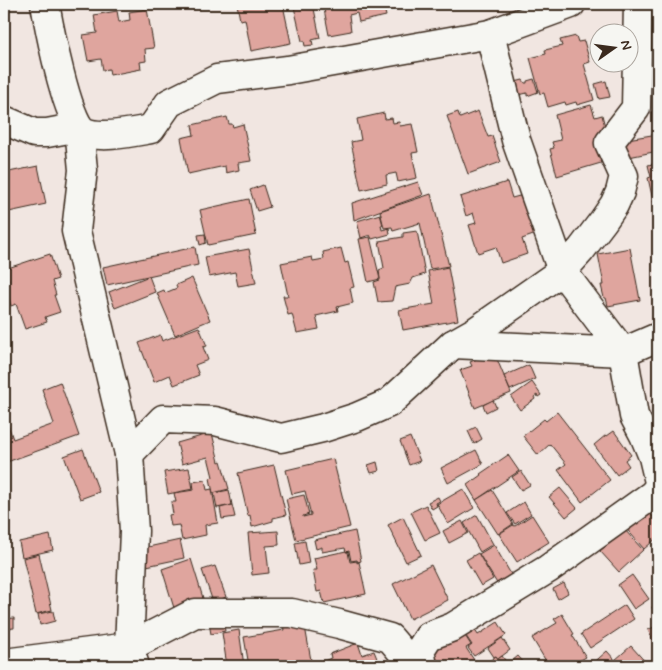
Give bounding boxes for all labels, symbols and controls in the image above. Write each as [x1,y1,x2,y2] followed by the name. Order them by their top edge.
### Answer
[590,22,640,72] north arrow
[616,38,636,52] text: N

